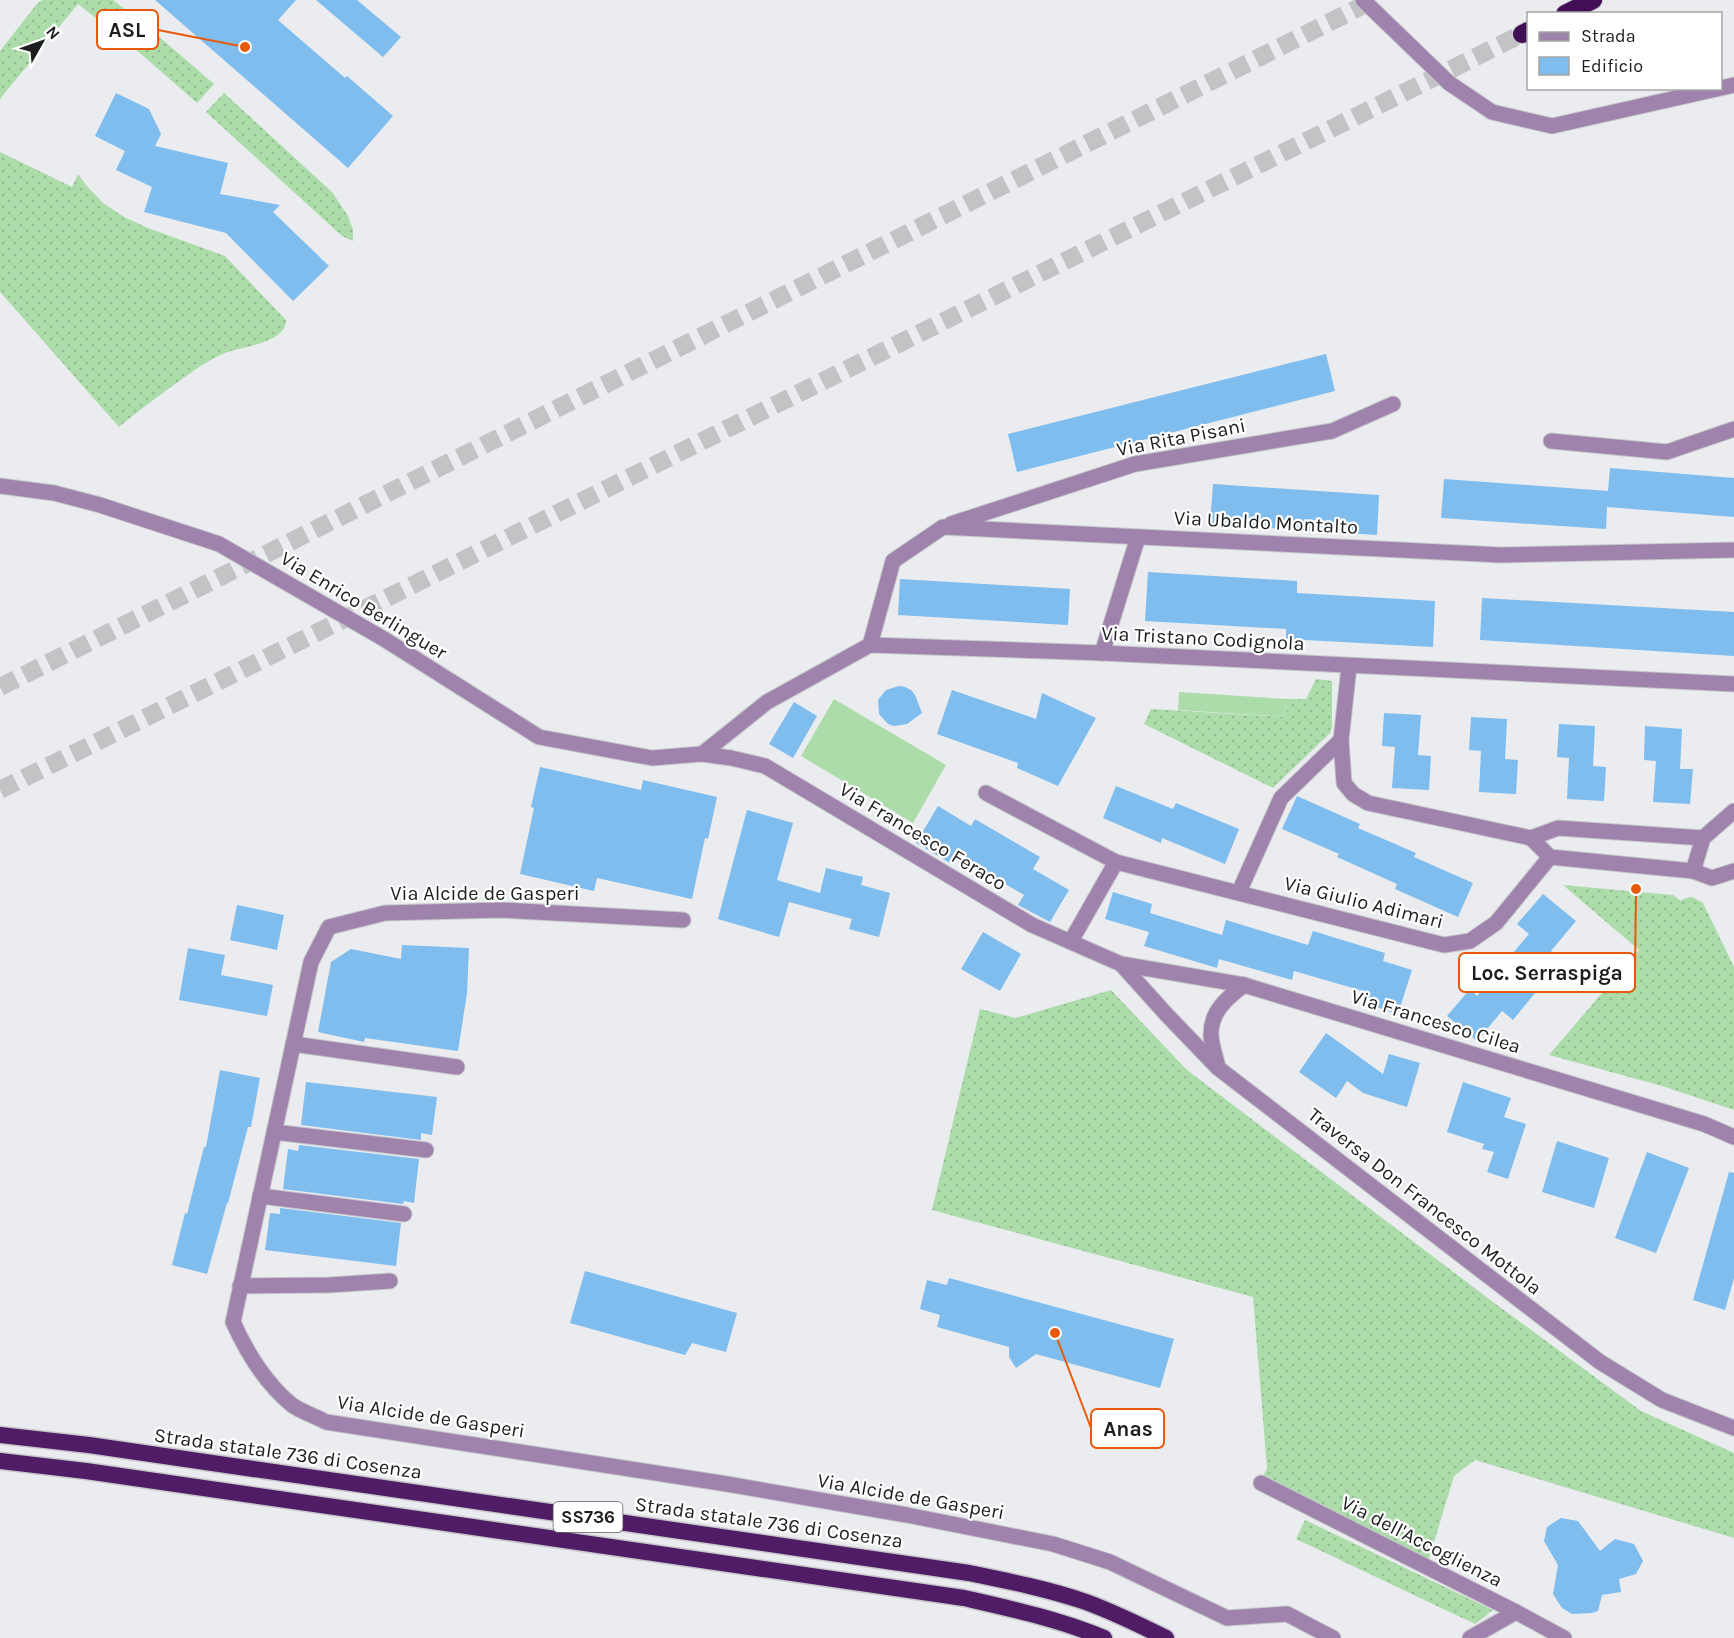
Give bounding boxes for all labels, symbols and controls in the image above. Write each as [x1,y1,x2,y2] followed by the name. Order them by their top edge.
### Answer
[97,10,158,49] callout: ASL
[12,12,72,72] north arrow
[1527,12,1722,90] legend
[109,18,146,42] text: ASL
[42,22,64,43] text: N
[1581,25,1636,47] text: Strada
[1581,55,1643,77] text: Edificio
[1115,414,1248,461] street label: Via Rita Pisani
[1173,506,1359,539] street label: Via Ubaldo Montalto
[276,547,452,665] street label: Via Enrico Berlinguer
[1101,622,1305,655] street label: Via Tristano Codignola
[835,778,1010,895] street label: Via Francesco Feraco
[1282,872,1446,933] street label: Via Giulio Adimari
[390,882,580,905] street label: Via Alcide de Gasperi
[1459,953,1635,992] callout: Loc. Serraspiga
[1471,961,1623,985] text: Loc. Serraspiga
[1348,985,1523,1058] street label: Via Francesco Cilea
[1303,1103,1546,1300] street label: Traversa Don Francesco Mottola
[335,1390,526,1443] street label: Via Alcide de Gasperi
[1091,1409,1164,1448] callout: Anas
[1103,1417,1153,1441] text: Anas
[153,1423,423,1484] street label: Strada statale 736 di Cosenza
[816,1469,1006,1524] street label: Via Alcide de Gasperi
[1337,1491,1506,1592] street label: Via dell'Accoglienza
[634,1492,904,1553] street label: Strada statale 736 di Cosenza
[554,1502,622,1532] road number: SS736

